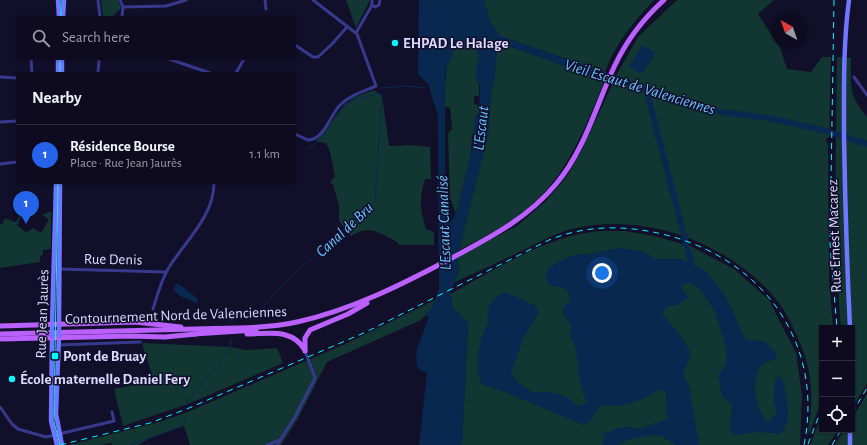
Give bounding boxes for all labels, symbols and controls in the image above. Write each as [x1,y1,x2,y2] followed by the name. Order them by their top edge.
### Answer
[771,12,807,48] north arrow
[16,16,296,60] search box
[30,27,52,49] icon: search
[62,30,130,45] text: Search here
[403,36,508,51] place label: EHPAD Le Halage
[390,38,400,48] marker: EHPAD Le Halage
[563,56,717,117] water label: Vieil Escaut de Valenciennes
[32,89,82,106] text: Nearby
[470,104,492,151] water label: L'Escaut
[70,139,175,154] text: Résidence Bourse
[43,148,47,161] text: 1
[250,148,280,161] text: 1.1 km
[70,157,182,170] text: Place · Rue Jean Jaurès
[434,175,454,271] water label: L'Escaut Canalisé
[825,179,844,293] street label: Rue Ernest Macarez
[13,191,39,224] pin: 1
[313,199,376,260] water label: Canal de Bru
[84,251,142,268] street label: Rue Denis
[592,263,612,283] your location
[33,269,52,359] street label: Rue Jean Jaurès
[65,304,287,327] street label: Contournement Nord de Valenciennes
[819,325,855,433] map controls
[819,325,855,361] button: +
[63,349,146,364] place label: Pont de Bruay
[50,351,60,361] marker: Pont de Bruay
[819,361,855,397] button: −
[20,370,190,387] place label: École maternelle Daniel Fery
[7,374,17,384] marker: École maternelle Daniel Fery
[819,397,855,433] button: locate

